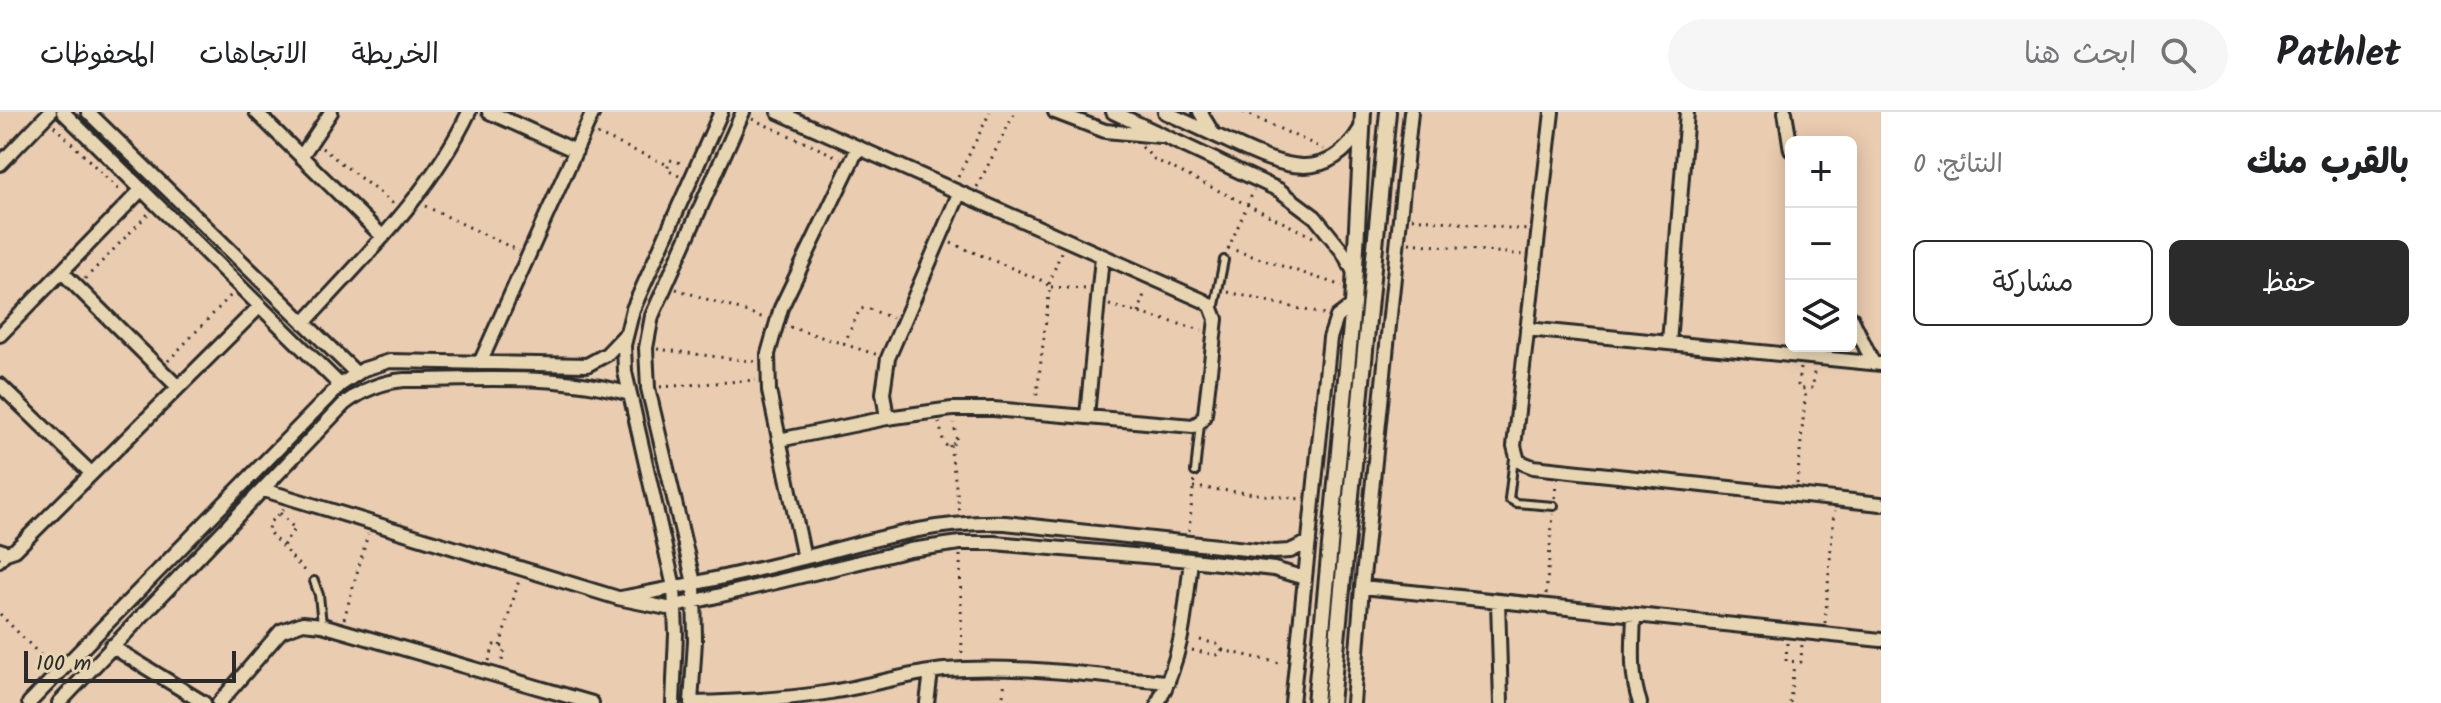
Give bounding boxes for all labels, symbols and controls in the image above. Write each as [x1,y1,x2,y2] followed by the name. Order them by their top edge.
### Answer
[1668,19,2228,91] search box
[2276,25,2401,85] text: Pathlet
[2024,31,2136,79] text: ابحث هنا
[40,33,155,78] text: المحفوظات
[199,33,307,78] text: الاتجاهات
[351,33,439,78] text: الخريطة
[2156,33,2200,77] icon: search
[1785,136,1857,352] map controls
[1785,136,1857,208] button: +
[2247,137,2409,191] text: بالقرب منك
[1913,144,2003,186] text: النتائج: 0
[1785,208,1857,280] button: −
[1913,240,2153,326] button: مشاركة
[2169,240,2409,326] button: حفظ
[1785,280,1857,352] button: layers
[24,647,236,683] scale bar
[36,647,91,682] text: 100 m

